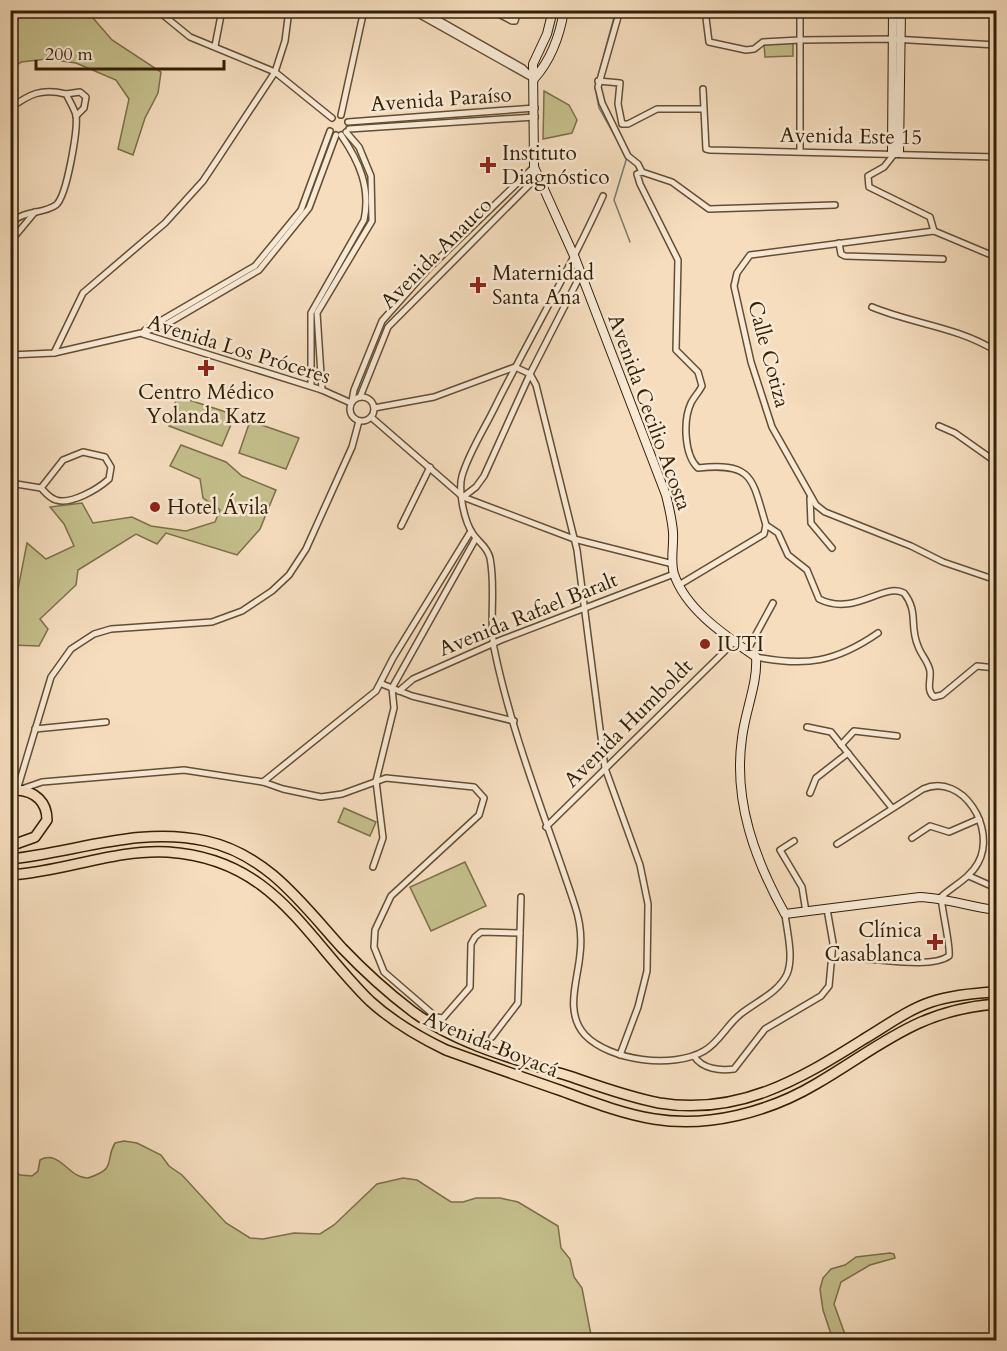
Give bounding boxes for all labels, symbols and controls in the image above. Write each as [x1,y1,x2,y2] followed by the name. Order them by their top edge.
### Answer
[36,33,224,71] scale bar
[45,42,93,67] text: 200 m
[370,80,513,119] street label: Avenida Paraíso
[780,121,922,152] street label: Avenida Este 15
[502,139,610,192] place label: Instituto Diagnóstico
[479,156,497,174] marker: Instituto Diagnóstico
[374,191,499,316] street label: Avenida Anauco
[492,259,594,312] place label: Maternidad Santa Ana
[469,276,487,294] marker: Maternidad Santa Ana
[740,298,797,411] street label: Calle Cotiza
[144,308,334,391] street label: Avenida Los Próceres
[601,310,699,514] street label: Avenida Cecilio Acosta
[197,359,215,377] marker: Centro Médico Yolanda Katz
[138,378,274,431] place label: Centro Médico Yolanda Katz
[167,493,269,522] place label: Hotel Ávila
[148,500,162,514] marker: Hotel Ávila
[434,565,622,664] street label: Avenida Rafael Baralt
[717,630,764,659] place label: IUTI
[698,637,712,651] marker: IUTI
[557,652,699,794] street label: Avenida Humboldt
[824,916,922,969] place label: Clínica Casablanca
[926,933,944,951] marker: Clínica Casablanca
[419,1004,563,1085] street label: Avenida Boyacá

